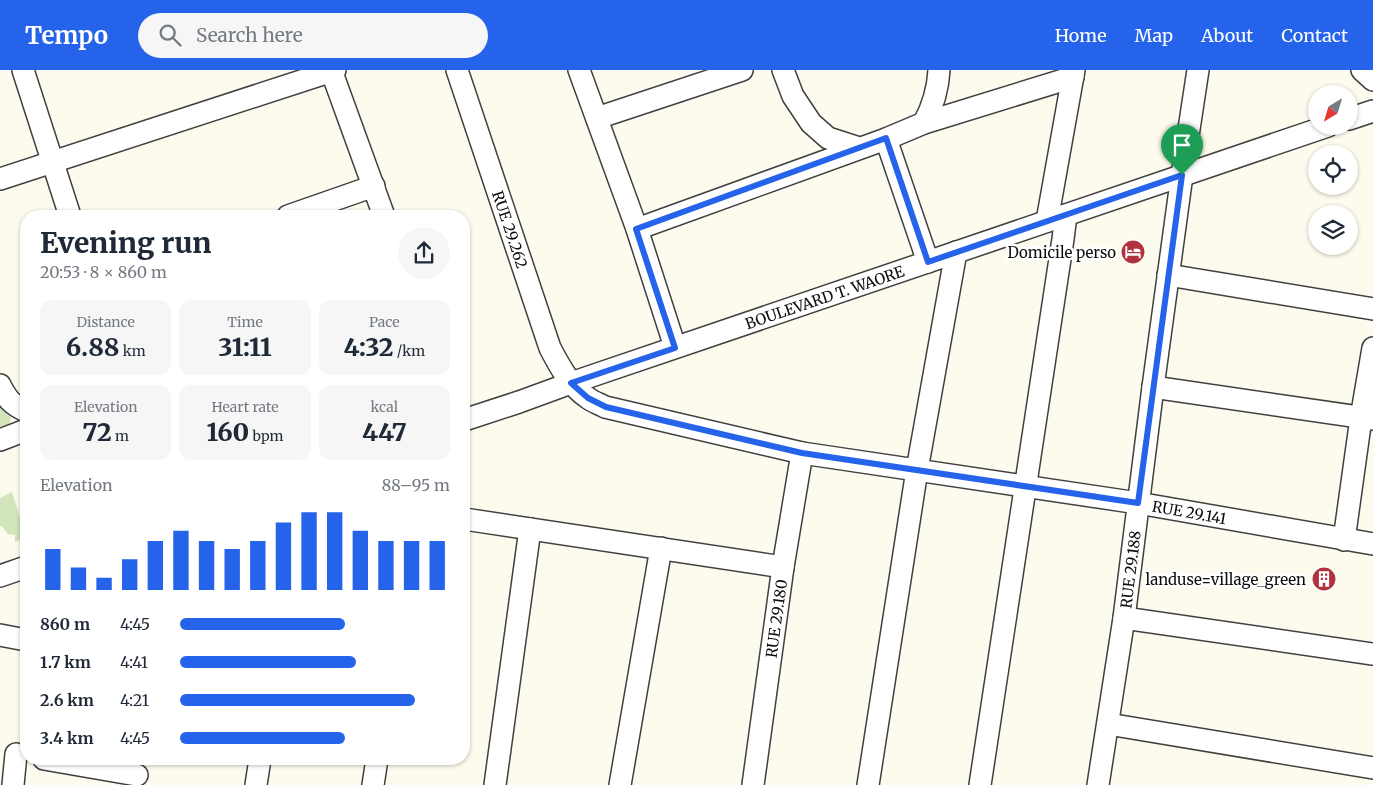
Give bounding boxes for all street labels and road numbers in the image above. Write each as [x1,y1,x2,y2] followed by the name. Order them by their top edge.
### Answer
[489,188,532,271] street label: RUE 29.262
[743,261,907,333] street label: BOULEVARD T. WAORE
[1151,496,1228,528] street label: RUE 29.141
[1116,529,1144,609] street label: RUE 29.188
[761,578,791,659] street label: RUE 29.180

